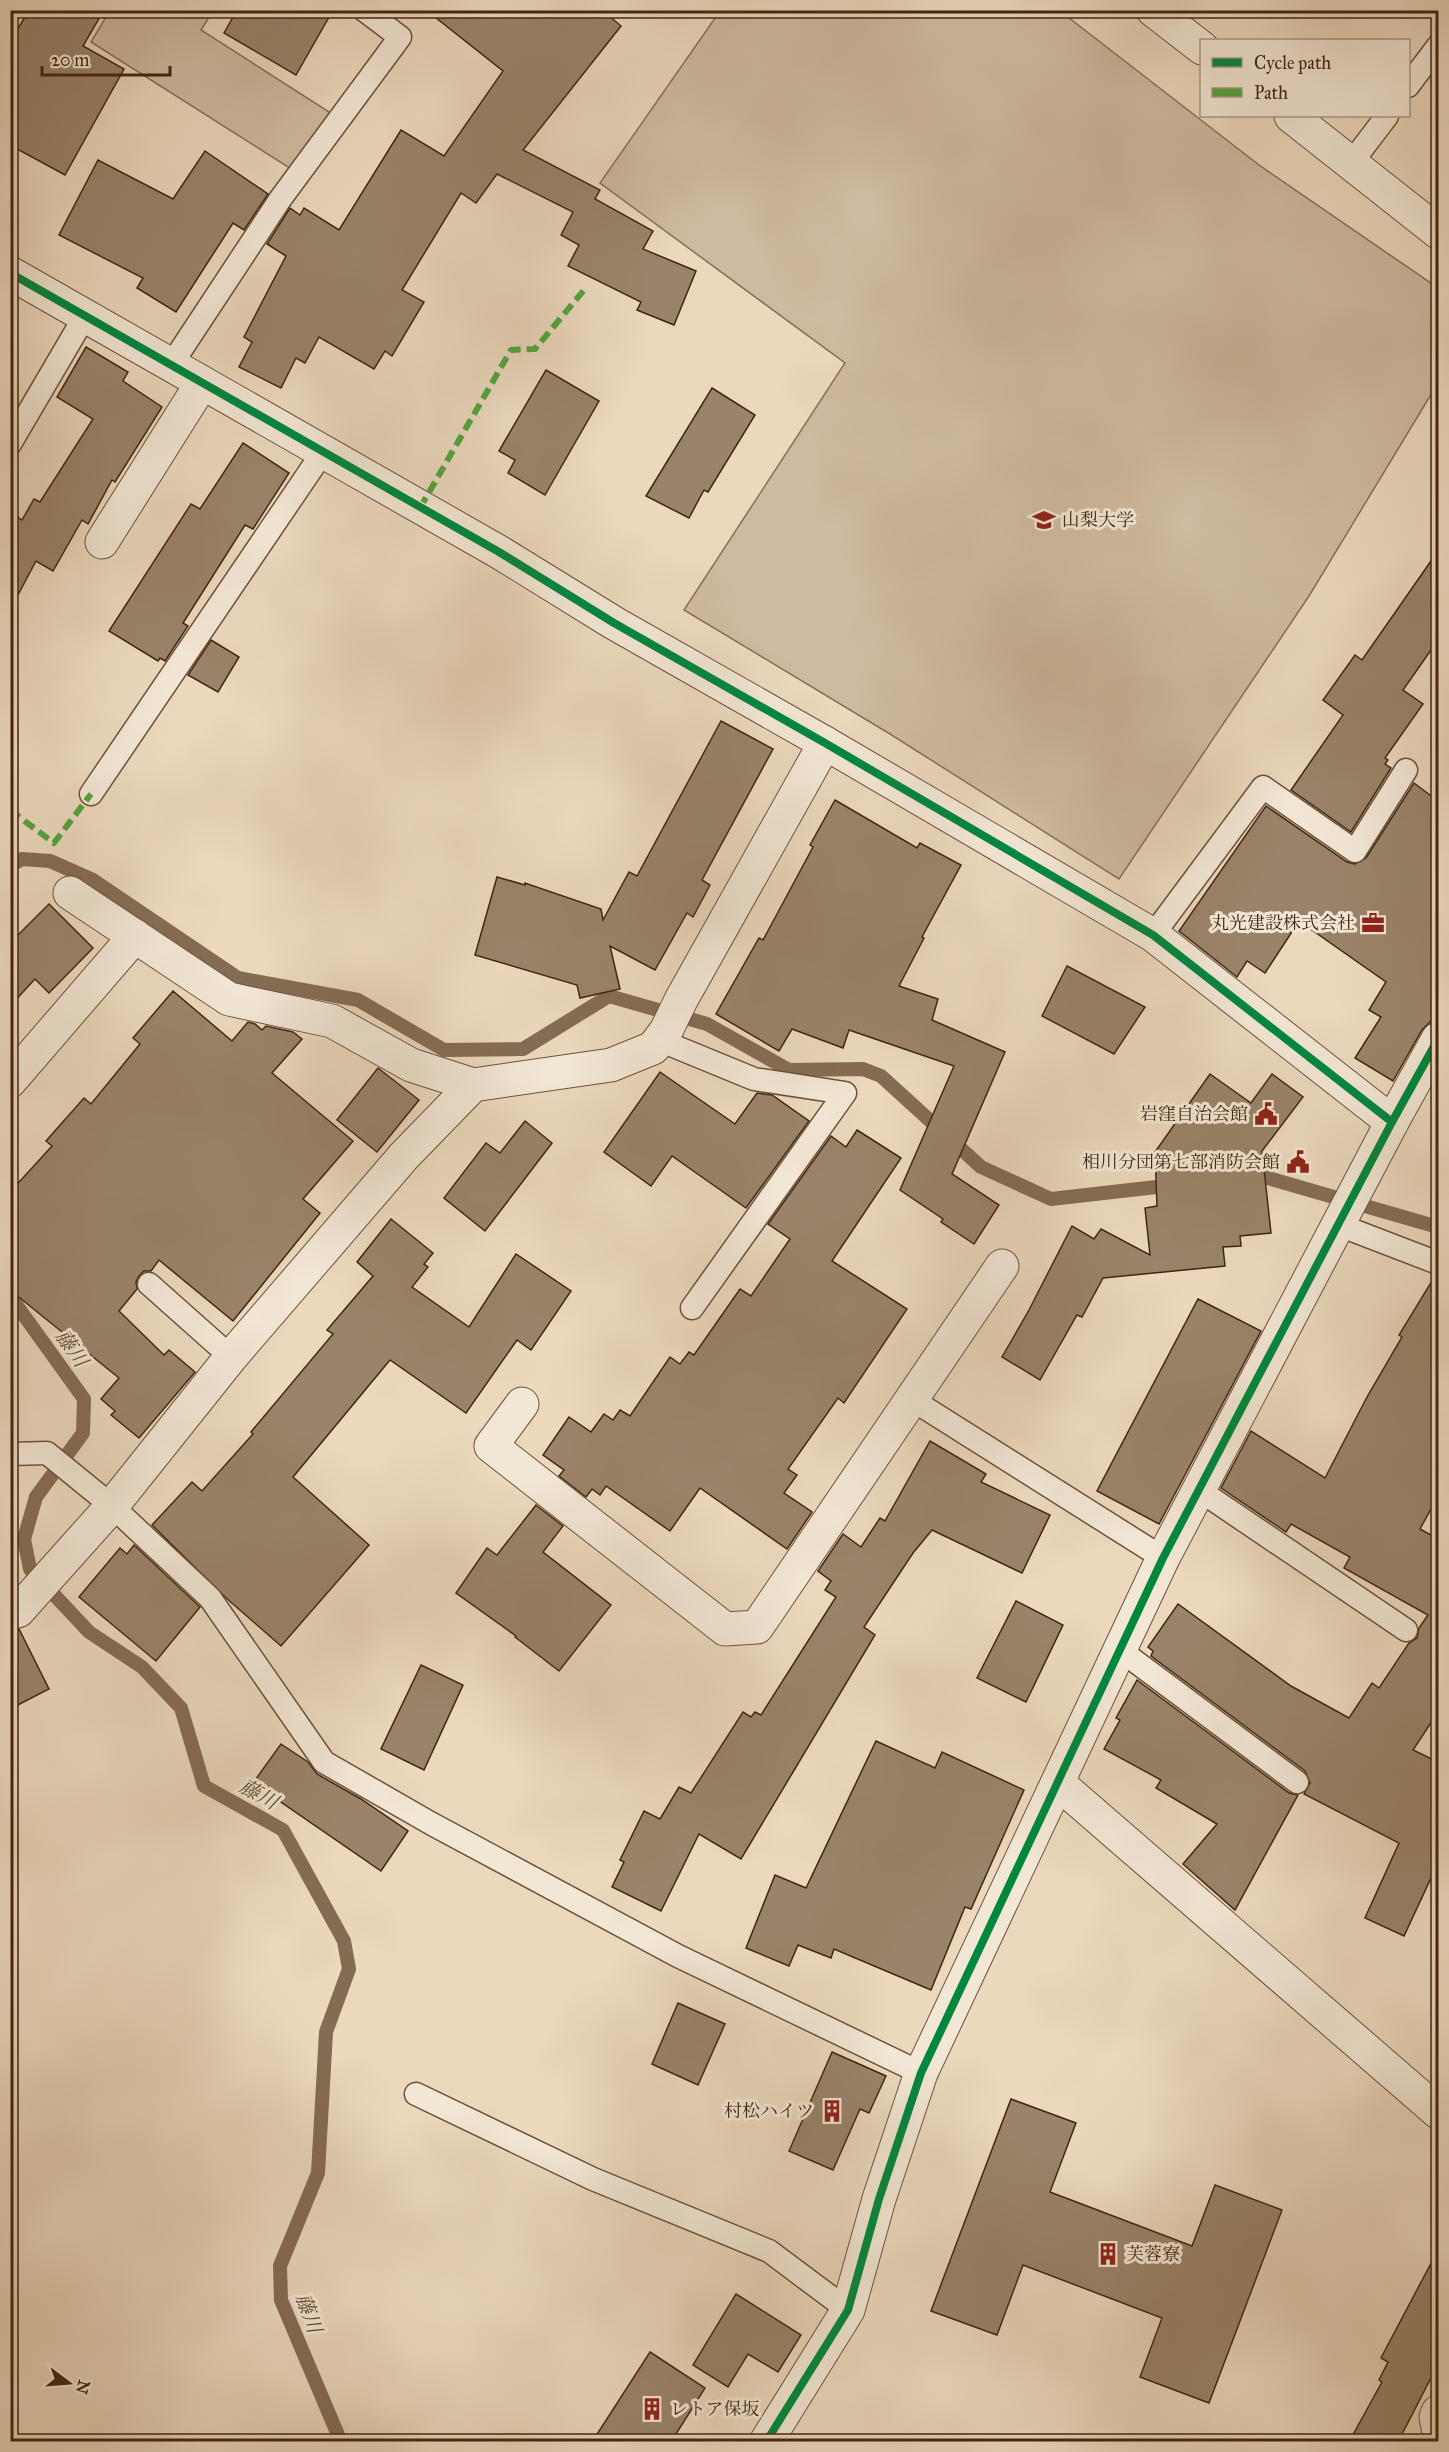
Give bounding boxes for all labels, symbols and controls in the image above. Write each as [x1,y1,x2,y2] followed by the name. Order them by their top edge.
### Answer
[42,39,170,77] scale bar
[1200,39,1410,117] legend
[51,49,89,71] text: 20 m
[1254,52,1331,74] text: Cycle path
[1254,82,1288,104] text: Path
[1031,507,1057,533] school or university icon: 山梨大学
[1062,509,1134,531] place label: 山梨大学
[1360,910,1386,936] office icon: 丸光建設株式会社
[1211,912,1355,934] place label: 丸光建設株式会社
[1253,1101,1279,1127] public building icon: 岩窪自治会館
[1140,1103,1248,1125] place label: 岩窪自治会館
[1285,1149,1311,1175] public building icon: 相川分団第七部消防会館
[1082,1151,1280,1173] place label: 相川分団第七部消防会館
[51,1325,94,1373] water label: 藤川
[236,1774,284,1815] water label: 藤川
[819,2098,845,2124] building icon: 村松ハイツ
[724,2100,814,2122] place label: 村松ハイツ
[1095,2241,1121,2267] building icon: 芙蓉寮
[1126,2243,1180,2265] place label: 芙蓉寮
[291,2290,328,2338] water label: 藤川
[39,2353,99,2413] north arrow
[72,2378,94,2397] text: N
[639,2396,665,2422] building icon: レトア保坂
[670,2398,759,2420] place label: レトア保坂

